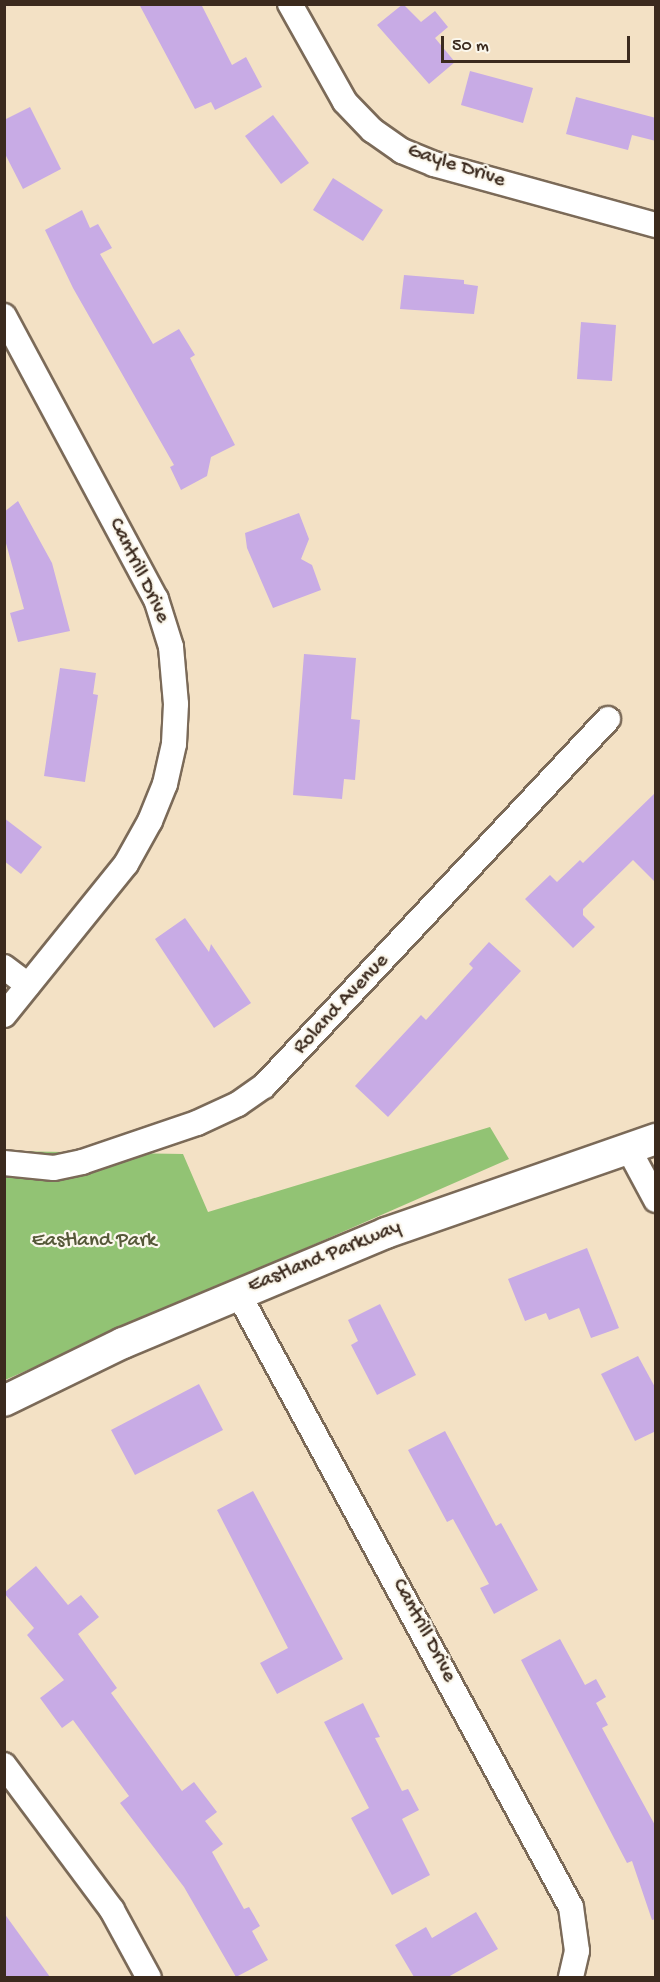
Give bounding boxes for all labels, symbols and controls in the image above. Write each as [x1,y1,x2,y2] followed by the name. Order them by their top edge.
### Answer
[444,24,633,62] scale bar
[452,36,489,57] text: 50 m
[404,139,508,195] street label: Gayle Drive
[102,514,174,628] street label: Cantrill Drive
[289,949,395,1061] street label: Roland Avenue
[245,1216,405,1300] street label: Eastland Parkway
[32,1229,156,1255] park label: Eastland Park
[385,1575,461,1687] street label: Cantrill Drive

